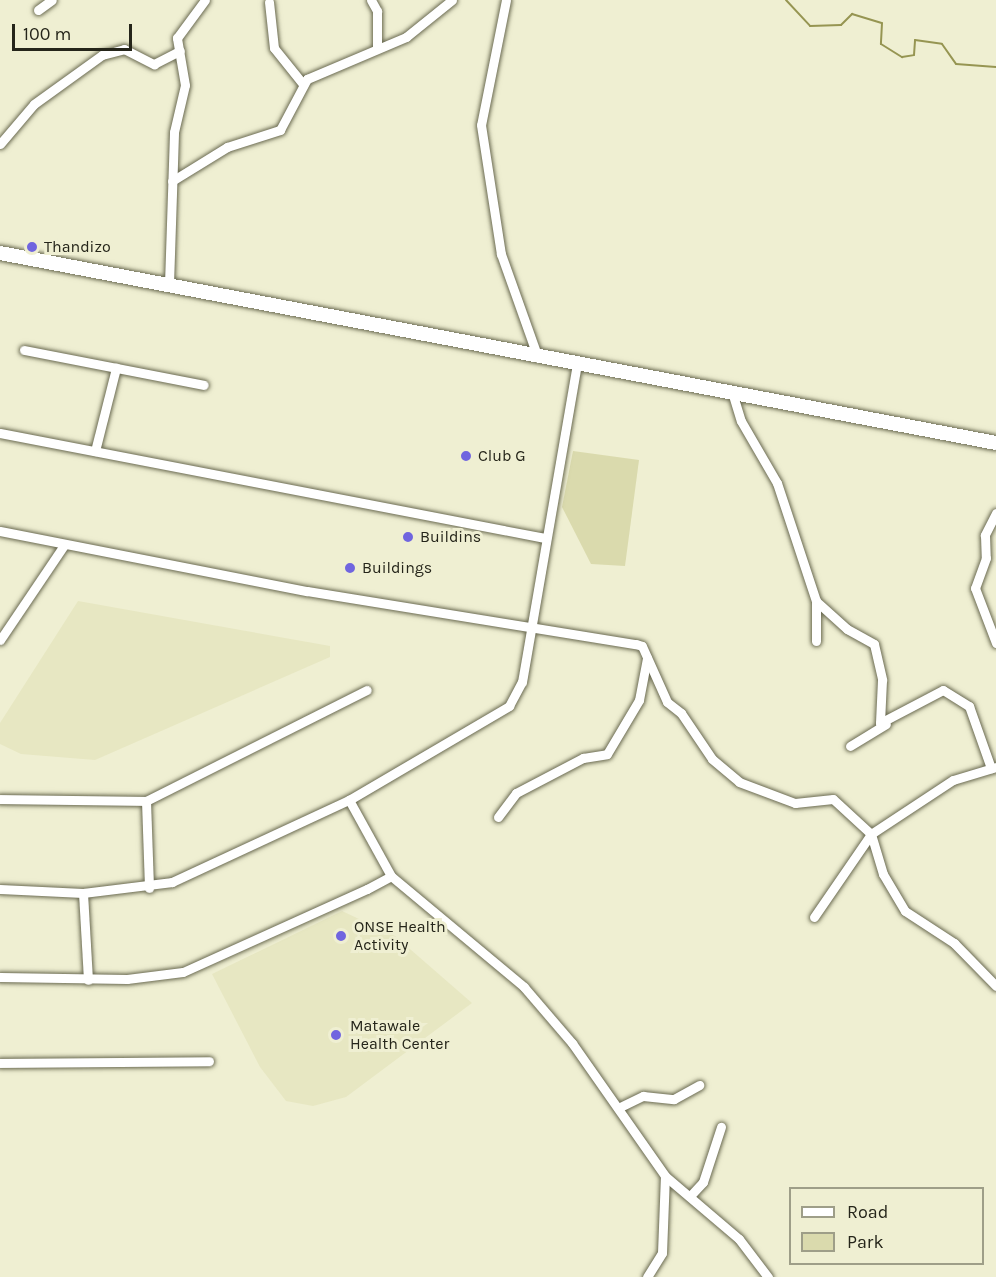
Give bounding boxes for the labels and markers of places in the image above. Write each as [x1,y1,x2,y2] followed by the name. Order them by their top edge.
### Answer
[44,237,111,257] place label: Thandizo
[25,240,39,254] marker: Thandizo
[478,446,526,466] place label: Club G
[459,449,473,463] marker: Club G
[420,527,481,547] place label: Buildins
[401,530,415,544] marker: Buildins
[362,558,432,578] place label: Buildings
[343,561,357,575] marker: Buildings
[354,917,446,955] place label: ONSE Health Activity
[332,927,350,945] marker: ONSE Health Activity
[350,1016,449,1054] place label: Matawale Health Center
[327,1026,345,1044] marker: Matawale Health Center

